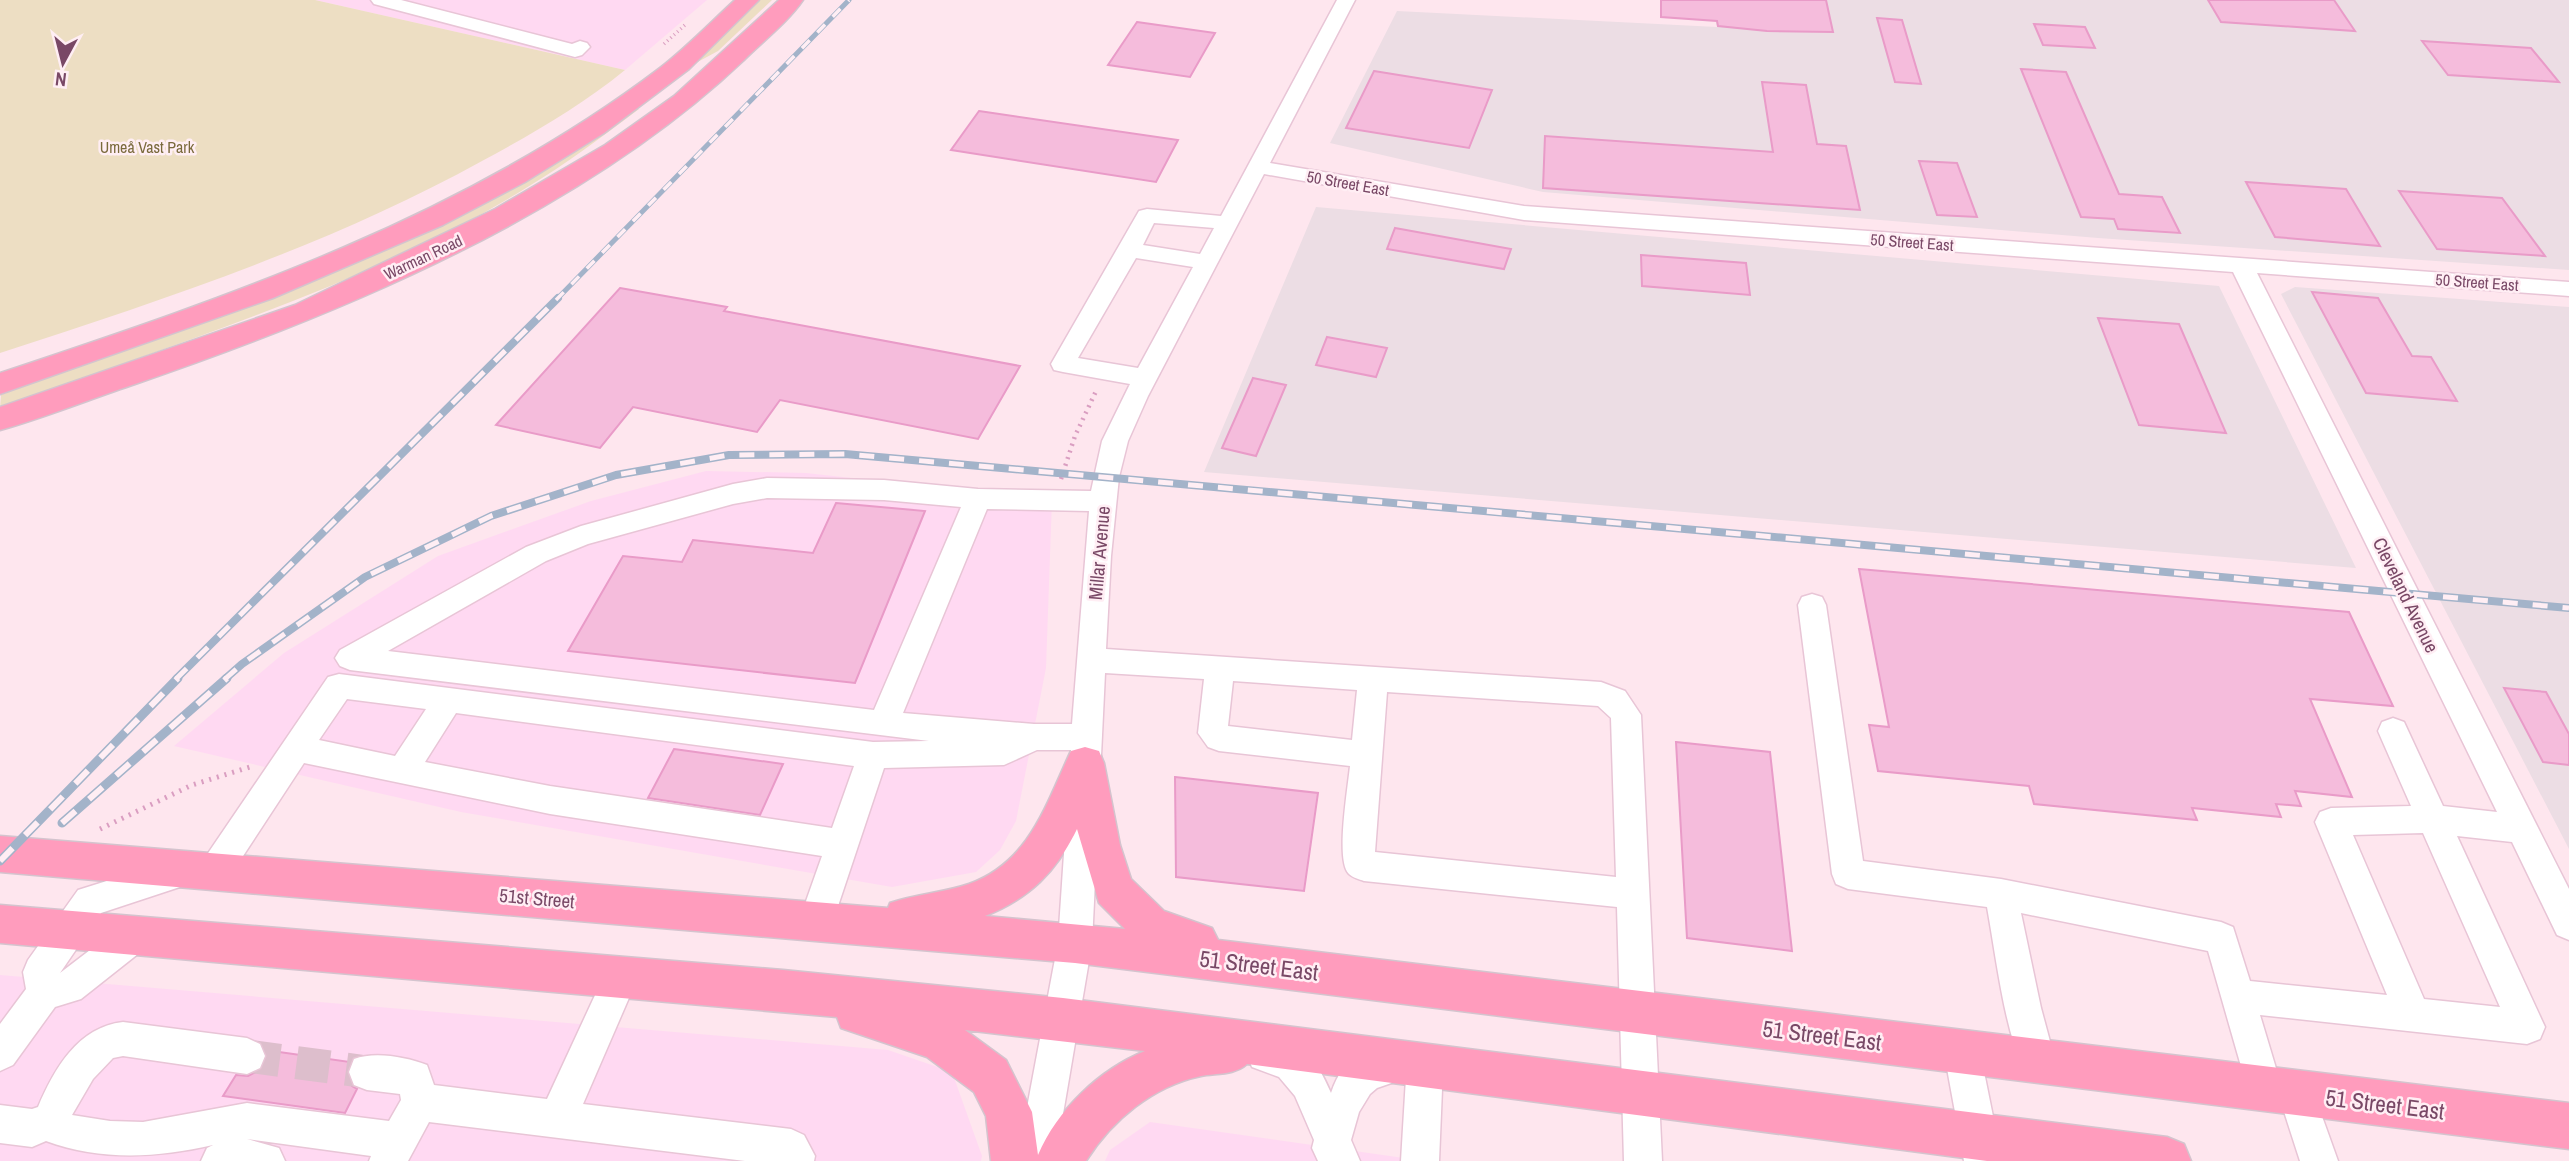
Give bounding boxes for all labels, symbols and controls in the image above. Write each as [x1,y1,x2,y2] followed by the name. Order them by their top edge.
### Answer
[28,28,98,98] north arrow
[54,66,68,93] text: N
[100,136,195,158] park label: Umeå Vast Park
[1305,165,1391,201] street label: 50 Street East
[1870,228,1955,256] street label: 50 Street East
[380,229,466,285] street label: Warman Road
[2435,268,2520,296] street label: 50 Street East
[1082,505,1116,601] street label: Millar Avenue
[2367,533,2445,657] street label: Cleveland Avenue
[498,882,576,914] street label: 51st Street
[1198,942,1320,988] street label: 51 Street East
[1761,1012,1883,1058] street label: 51 Street East
[2324,1081,2446,1127] street label: 51 Street East

